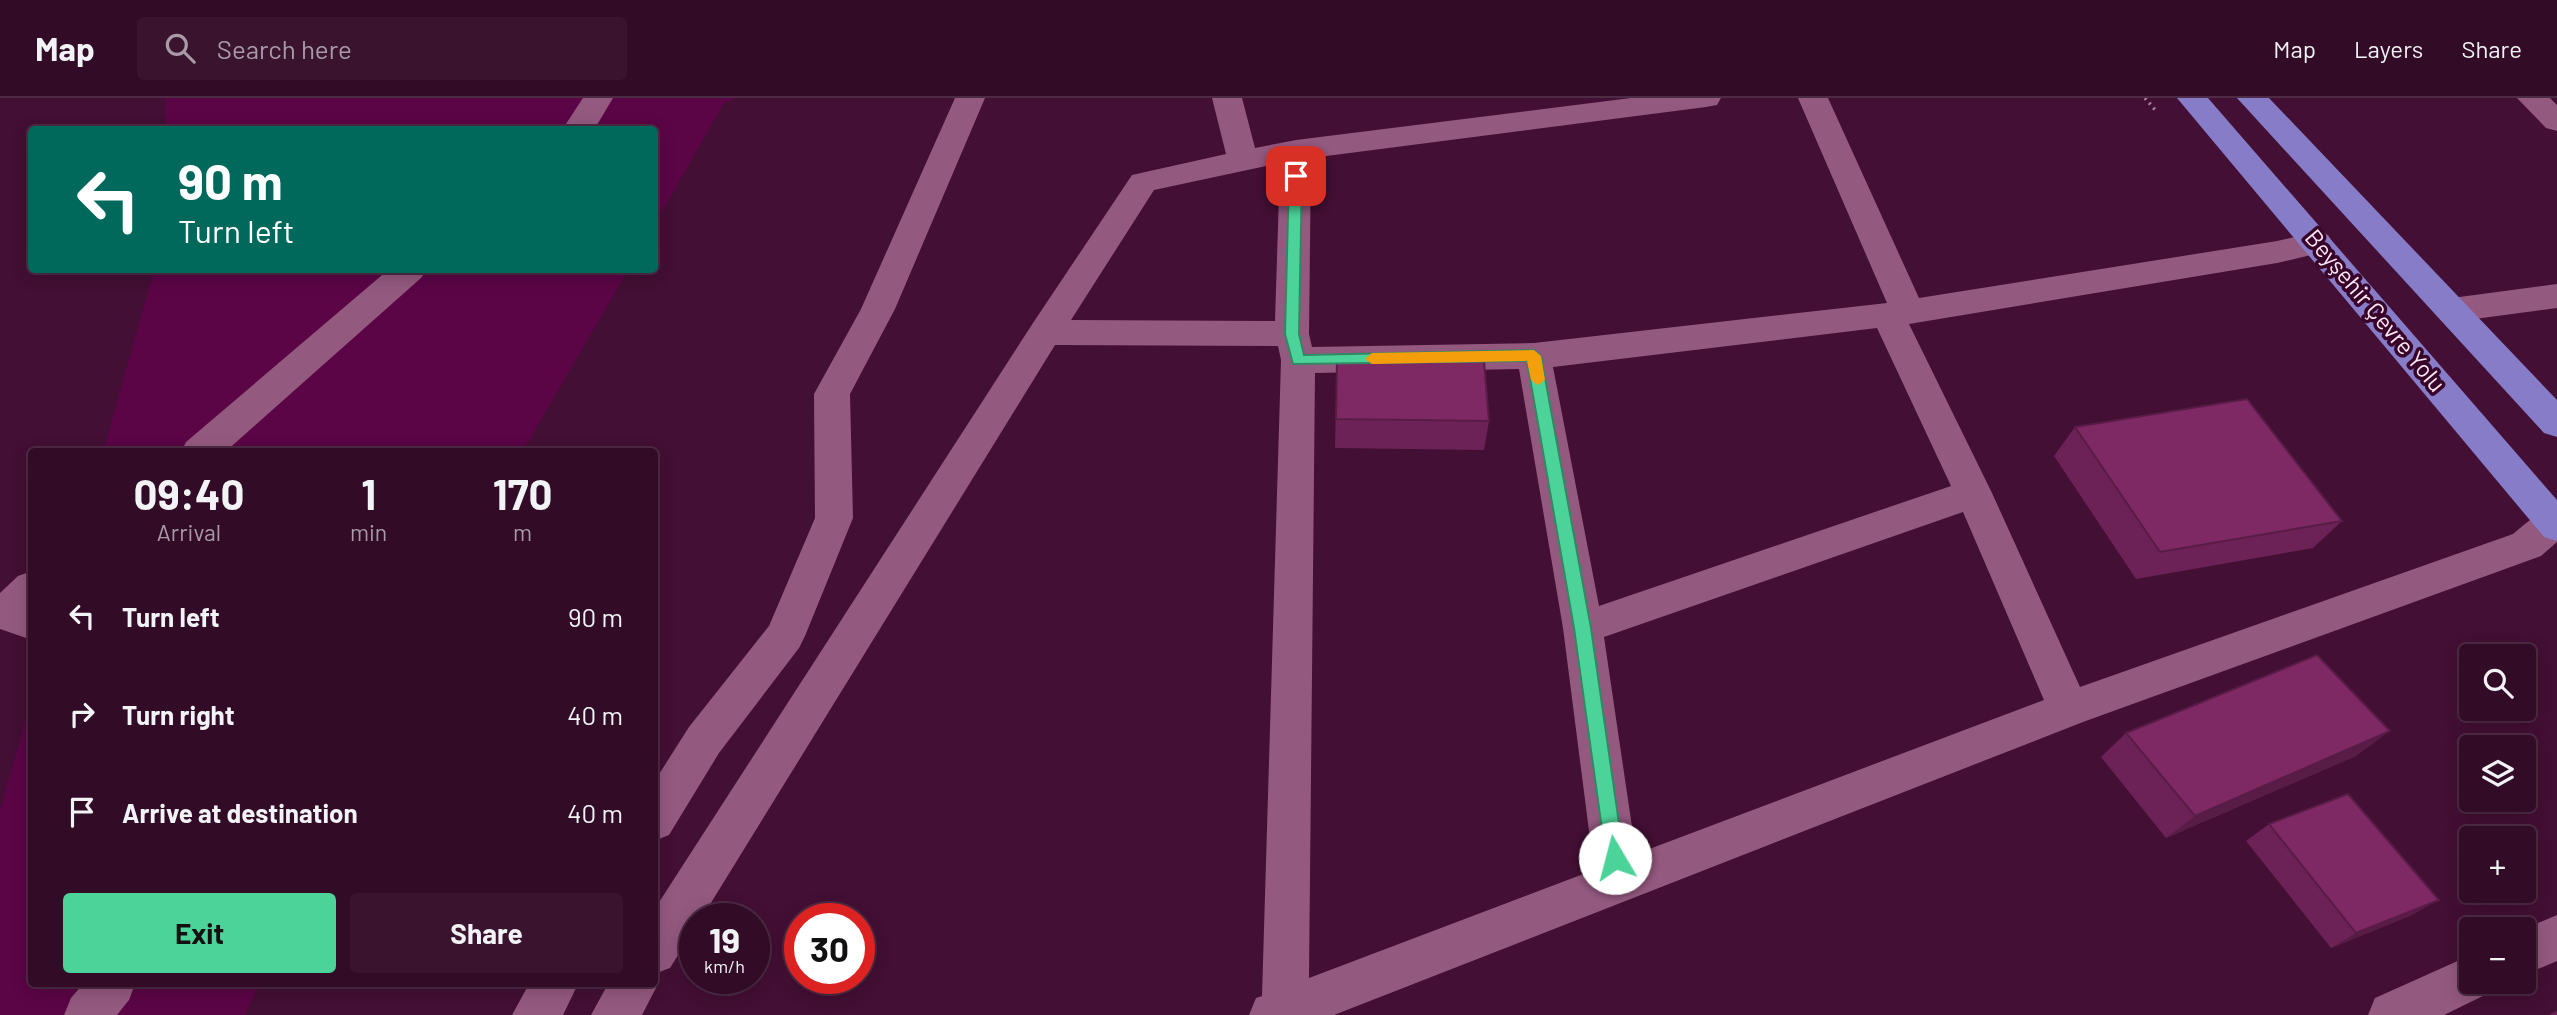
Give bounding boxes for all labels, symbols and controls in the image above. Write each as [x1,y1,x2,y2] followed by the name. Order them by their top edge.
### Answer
[137,17,627,80] search box
[35,28,95,68] text: Map
[161,29,199,67] icon: search
[217,33,352,64] text: Search here
[2273,34,2316,63] text: Map
[2354,34,2423,63] text: Layers
[2461,34,2522,63] text: Share
[1266,146,1326,206] pin
[178,151,283,210] text: 90 m
[63,154,154,245] icon: left
[1277,157,1315,195] icon: arrive
[178,211,295,249] text: Turn left
[2300,223,2453,397] street label: Beyşehir Çevre Yolu
[134,468,244,518] text: 09:40
[361,468,376,518] text: 1
[493,468,552,518] text: 170
[157,518,221,546] text: Arrival
[350,518,387,546] text: min
[513,518,532,546] text: m
[63,597,101,635] icon: left
[122,601,220,632] text: Turn left
[568,601,623,632] text: 90 m
[2459,644,2536,994] map controls
[2459,644,2536,721] button: search
[63,695,101,733] icon: right
[122,699,235,730] text: Turn right
[567,699,623,730] text: 40 m
[2459,735,2536,812] button: layers
[63,793,101,831] icon: arrive
[122,797,358,828] text: Arrive at destination
[567,797,623,828] text: 40 m
[1578,821,1652,895] position arrow
[2459,826,2536,903] button: +
[63,893,336,973] button: Exit
[350,893,623,973] button: Share
[784,903,875,994] speed limit sign: 30
[2459,917,2536,994] button: −
[709,918,740,960] text: 19
[704,955,745,977] text: km/h

